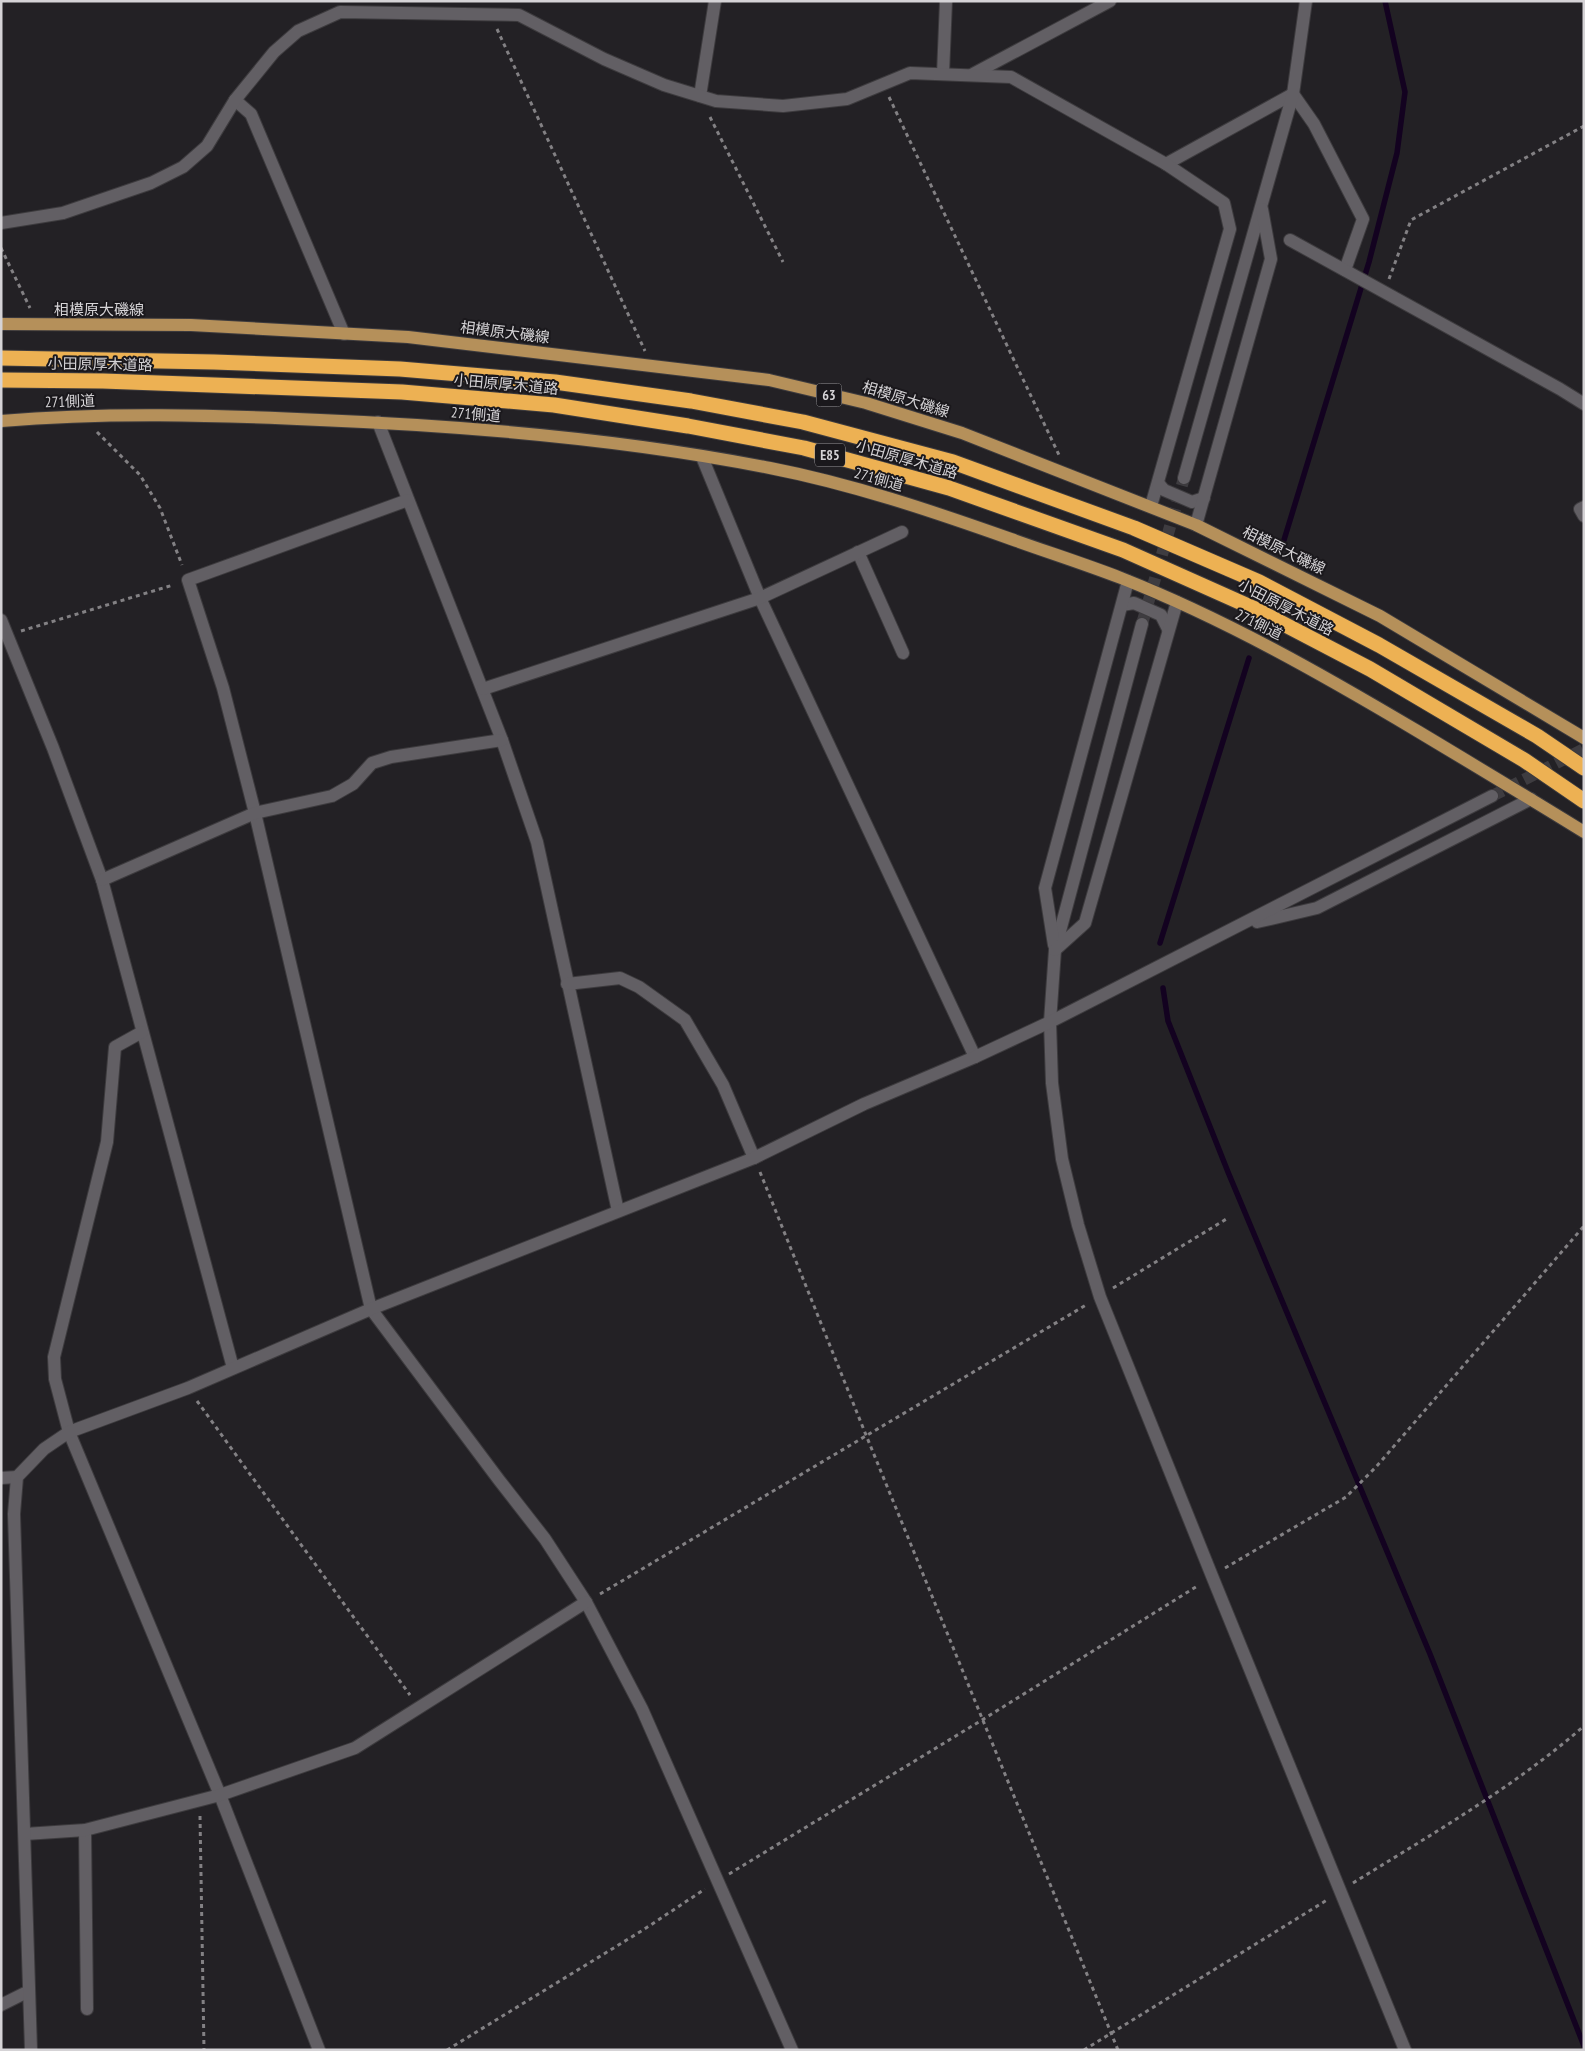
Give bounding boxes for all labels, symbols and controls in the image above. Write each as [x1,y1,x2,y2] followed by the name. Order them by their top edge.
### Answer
[54,300,144,319] street label: 相模原大磯線
[459,317,551,347] street label: 相模原大磯線
[47,354,153,374] street label: 小田原厚木道路
[453,370,559,398] street label: 小田原厚木道路
[860,377,952,421] street label: 相模原大磯線
[816,384,842,406] road number: 63
[45,391,95,411] street label: 271側道
[450,402,502,426] street label: 271側道
[854,435,960,483] street label: 小田原厚木道路
[815,444,845,466] road number: E85
[852,463,906,495] street label: 271側道
[1239,522,1329,578] street label: 相模原大磯線
[1235,575,1337,639] street label: 小田原厚木道路
[1232,604,1286,644] street label: 271側道

